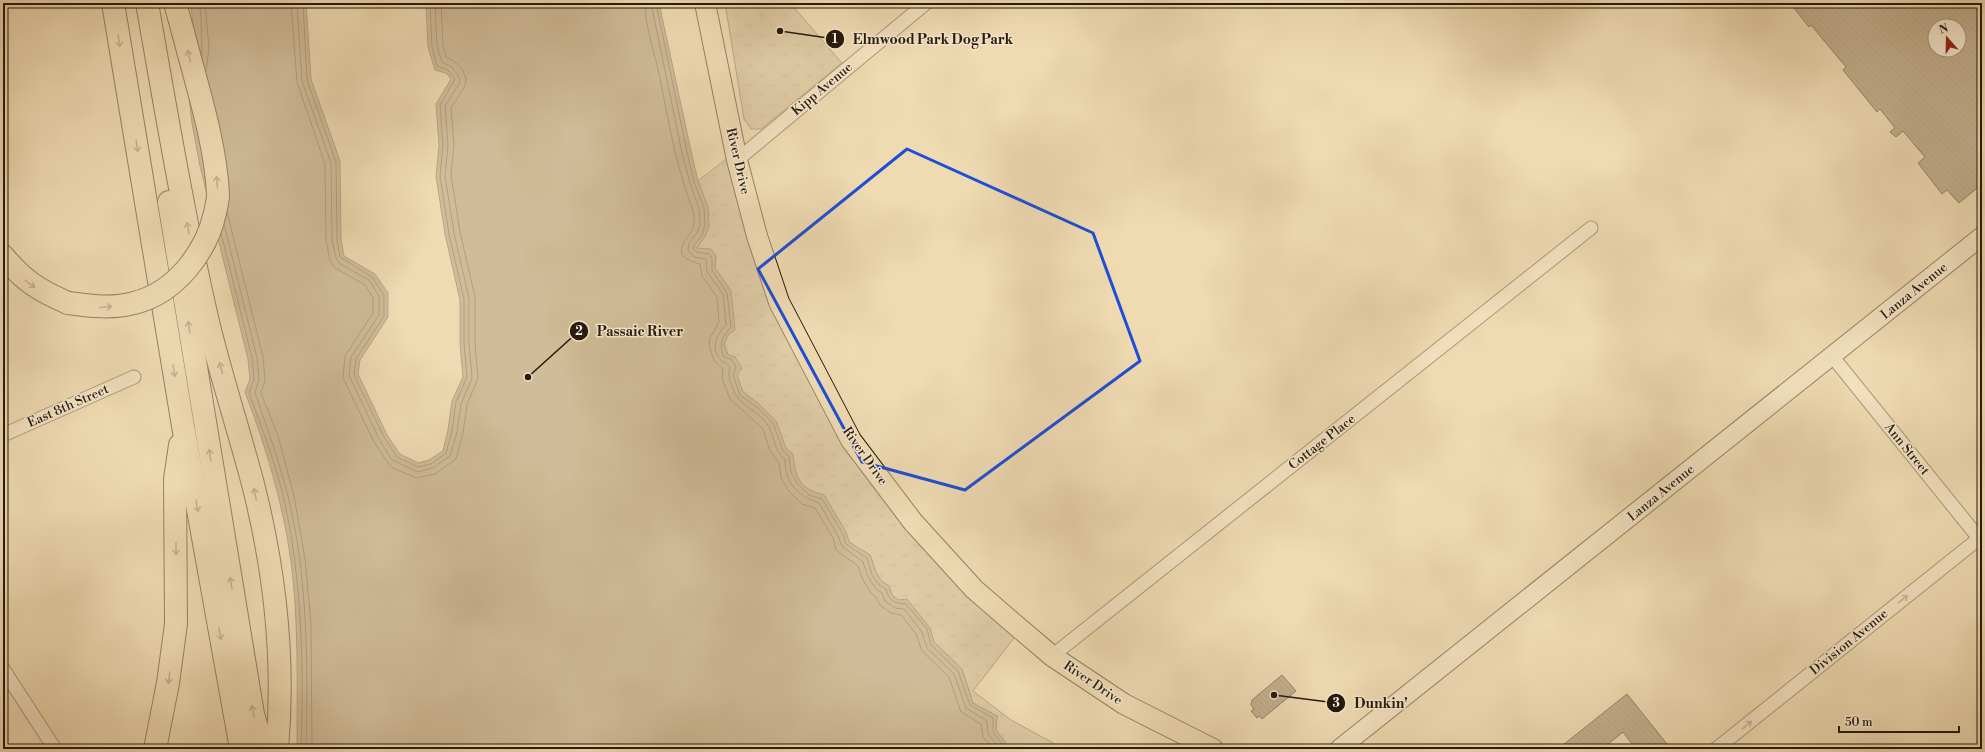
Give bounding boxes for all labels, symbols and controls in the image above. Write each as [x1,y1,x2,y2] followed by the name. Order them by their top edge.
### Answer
[1927,18,1967,58] north arrow
[1937,21,1951,38] text: N
[825,26,1021,52] callout: Elmwood Park Dog Park
[853,31,1014,49] text: Elmwood Park Dog Park
[832,32,838,47] text: 1
[116,35,124,48] one-way arrow
[185,49,193,62] one-way arrow
[788,59,856,119] street label: Kipp Avenue
[723,126,753,196] street label: River Drive
[133,139,141,152] one-way arrow
[213,176,220,189] one-way arrow
[184,222,192,235] one-way arrow
[1877,259,1951,323] street label: Lanza Avenue
[25,279,36,288] one-way arrow
[99,303,112,310] one-way arrow
[569,318,691,344] callout: Passaic River
[185,321,193,334] one-way arrow
[597,323,683,341] text: Passaic River
[575,324,583,339] text: 2
[217,362,224,375] one-way arrow
[170,364,178,377] one-way arrow
[25,381,111,431] street label: East 8th Street
[1285,411,1359,473] street label: Cottage Place
[1881,419,1933,479] street label: Ann Street
[839,424,891,489] street label: River Drive
[206,449,214,462] one-way arrow
[1624,461,1698,525] street label: Lanza Avenue
[250,488,258,501] one-way arrow
[193,499,201,512] one-way arrow
[172,542,180,555] one-way arrow
[227,577,235,590] one-way arrow
[1897,595,1908,604] one-way arrow
[1807,605,1892,678] street label: Division Avenue
[216,627,224,640] one-way arrow
[1061,657,1126,709] street label: River Drive
[165,671,173,684] one-way arrow
[1326,690,1415,716] callout: Dunkin'
[1354,695,1408,713] text: Dunkin'
[1332,696,1340,711] text: 3
[248,705,256,718] one-way arrow
[1839,708,1959,734] scale bar
[1845,715,1873,730] text: 50 m
[1741,720,1752,729] one-way arrow

